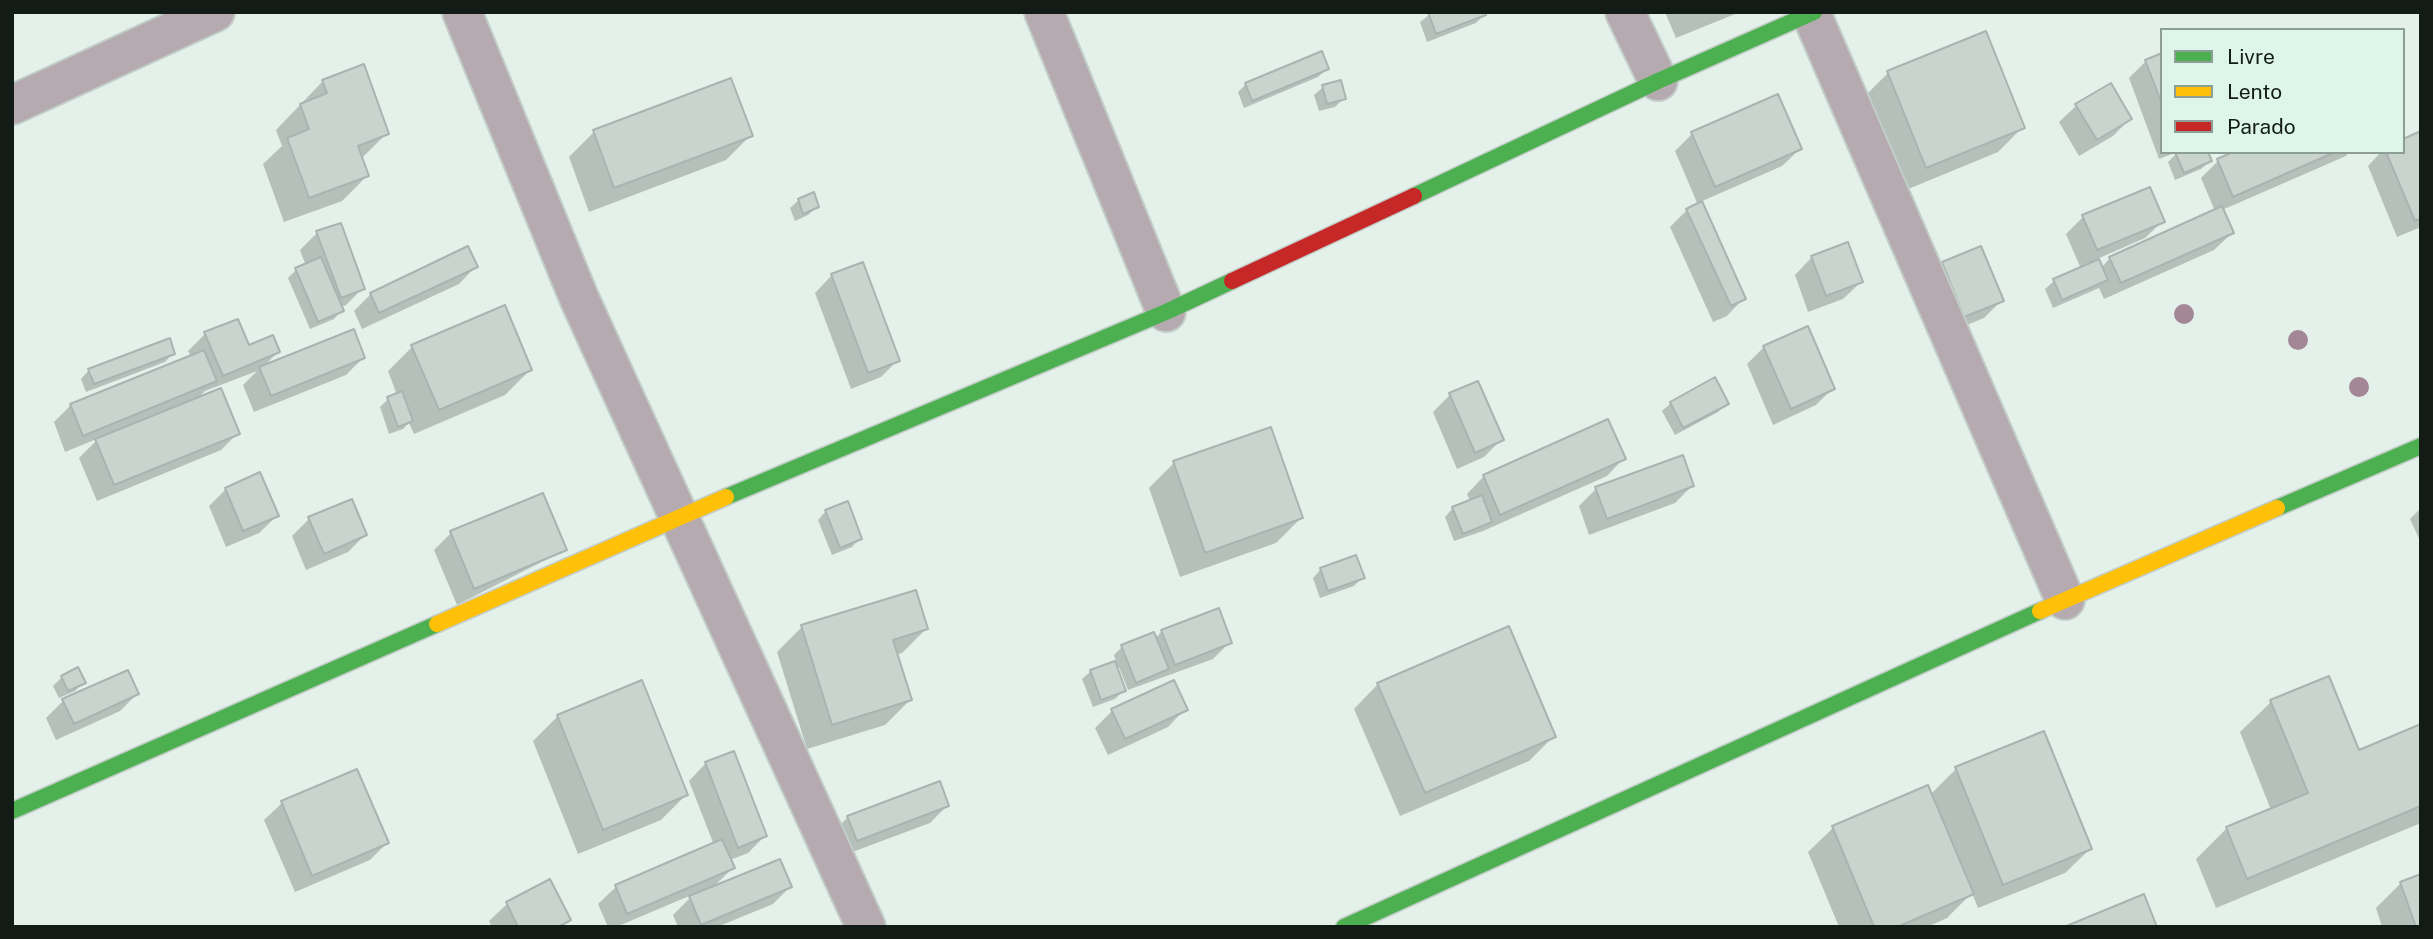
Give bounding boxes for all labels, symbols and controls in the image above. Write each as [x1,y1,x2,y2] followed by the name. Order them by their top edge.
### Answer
[2160,28,2405,154] legend
[2227,44,2275,69] text: Livre
[2227,79,2282,104] text: Lento
[2227,114,2296,139] text: Parado

